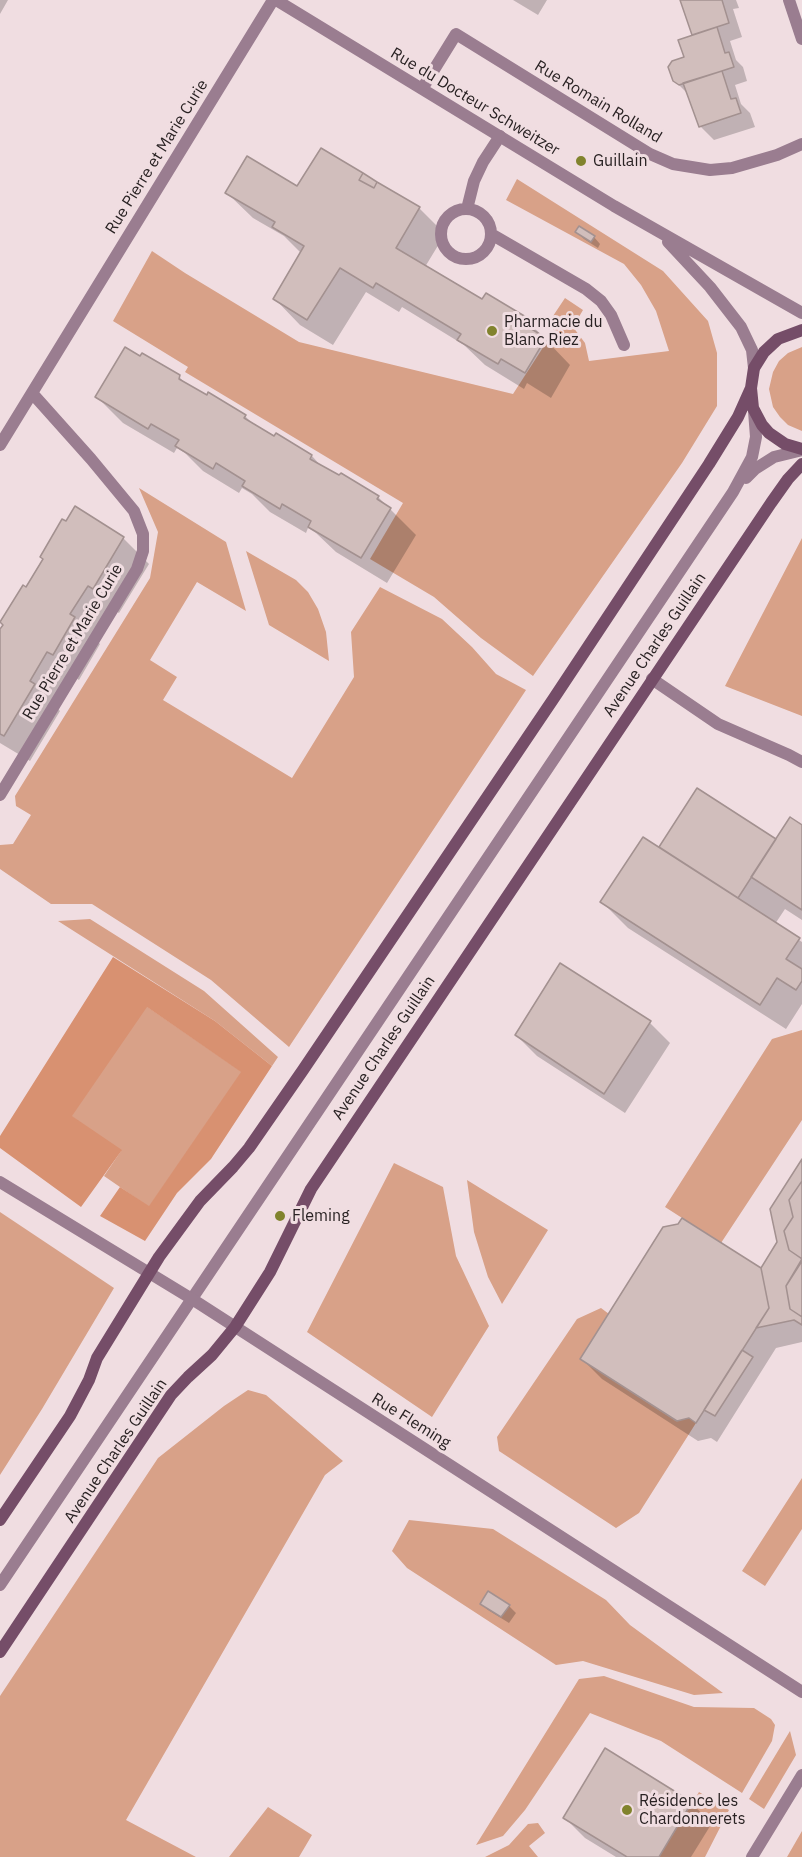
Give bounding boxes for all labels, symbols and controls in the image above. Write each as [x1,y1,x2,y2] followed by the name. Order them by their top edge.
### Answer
[387,44,563,160] street label: Rue du Docteur Schweitzer
[531,57,665,147] street label: Rue Romain Rolland
[102,76,212,238] street label: Rue Pierre et Marie Curie
[593,151,647,171] place label: Guillain
[574,154,588,168] marker: Guillain
[504,312,603,350] place label: Pharmacie du Blanc Riez
[485,324,499,338] marker: Pharmacie du Blanc Riez
[19,561,127,723] street label: Rue Pierre et Marie Curie
[600,569,710,721] street label: Avenue Charles Guillain
[329,972,439,1124] street label: Avenue Charles Guillain
[292,1206,350,1226] place label: Fleming
[273,1209,287,1223] marker: Fleming
[61,1375,171,1527] street label: Avenue Charles Guillain
[368,1389,454,1453] street label: Rue Fleming
[639,1791,746,1829] place label: Résidence les Chardonnerets
[620,1803,634,1817] marker: Résidence les Chardonnerets

